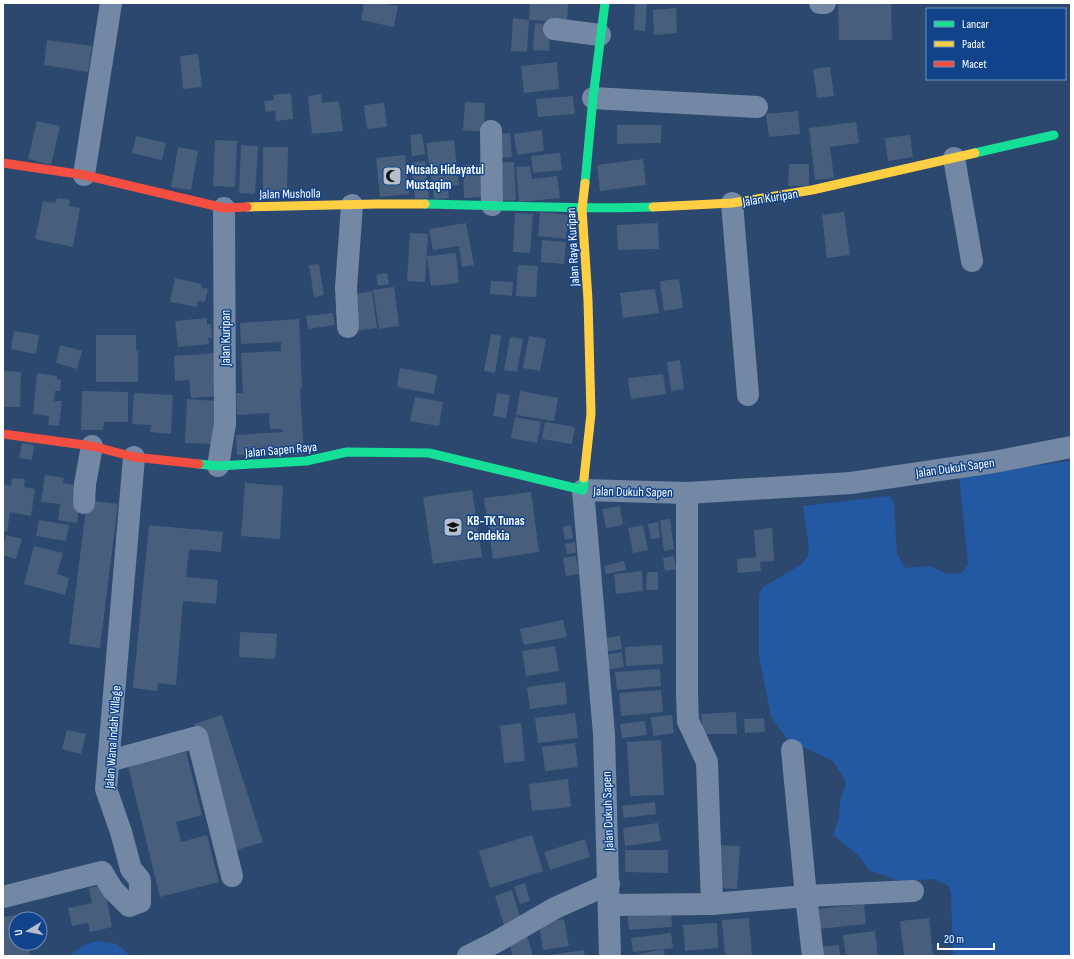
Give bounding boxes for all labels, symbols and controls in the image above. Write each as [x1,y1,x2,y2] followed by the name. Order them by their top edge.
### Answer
[926,8,1066,80] legend
[962,17,989,32] text: Lancar
[962,37,985,52] text: Padat
[962,57,987,72] text: Macet
[406,162,484,193] place label: Musala Hidayatul Mustaqim
[381,165,403,187] mosque icon: Musala Hidayatul Mustaqim
[258,185,321,203] street label: Jalan Musholla
[740,186,799,210] street label: Jalan Kuripan
[563,207,583,288] street label: Jalan Raya Kuripan
[218,310,234,367] street label: Jalan Kuripan
[243,439,318,461] street label: Jalan Sapen Raya
[914,455,996,482] street label: Jalan Dukuh Sapen
[592,483,673,501] street label: Jalan Dukuh Sapen
[467,513,525,544] place label: KB-TK Tunas Cendekia
[442,516,464,538] school or university icon: KB-TK Tunas Cendekia
[101,685,125,790] street label: Jalan Wana Indah Village
[599,771,617,852] street label: Jalan Dukuh Sapen
[8,911,48,951] north arrow
[938,925,994,951] scale bar
[12,928,26,937] text: U
[944,932,964,947] text: 20 m

